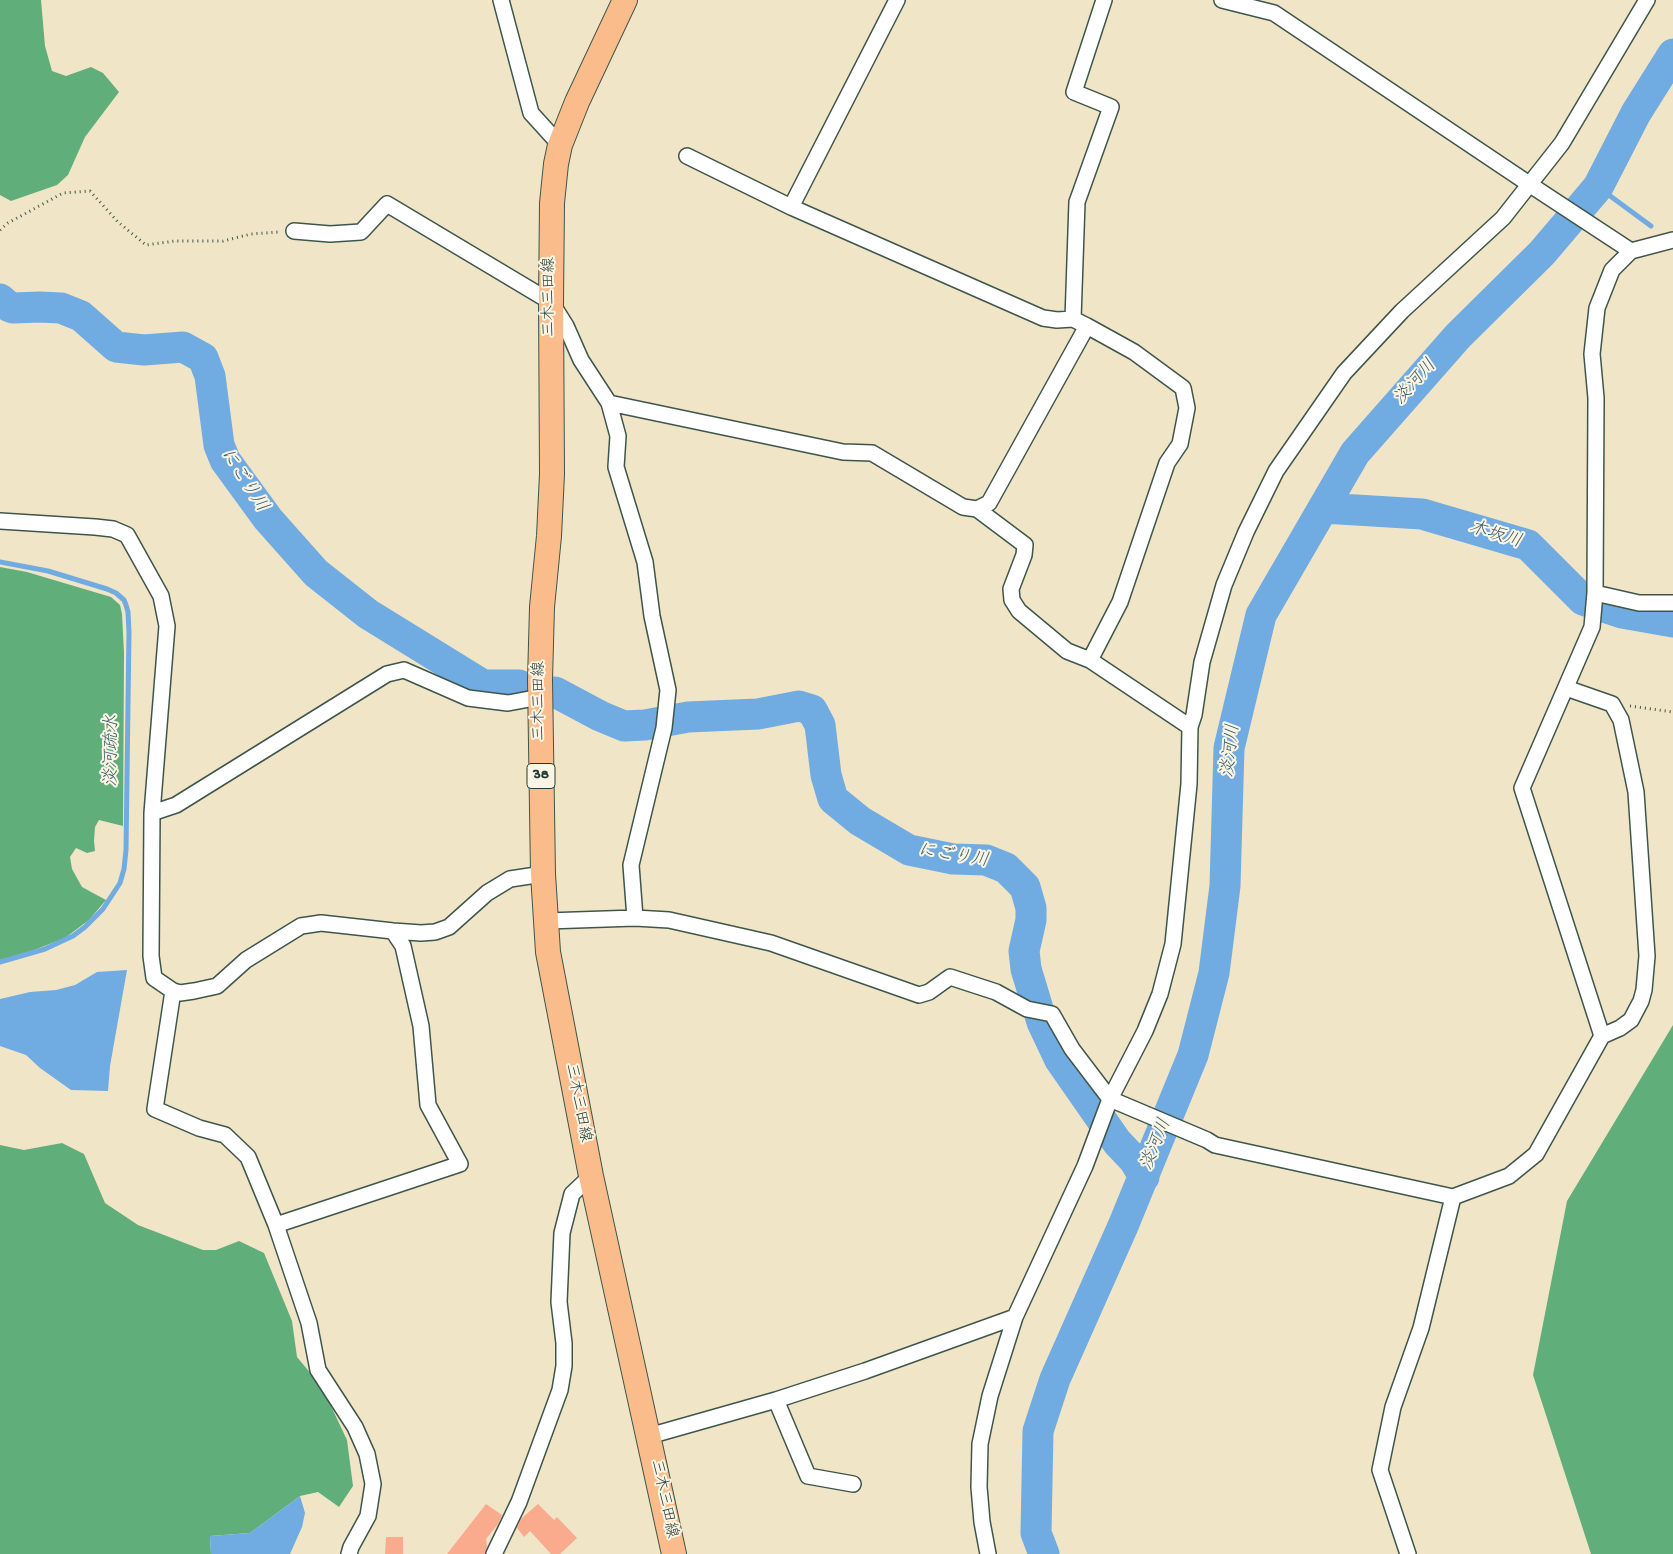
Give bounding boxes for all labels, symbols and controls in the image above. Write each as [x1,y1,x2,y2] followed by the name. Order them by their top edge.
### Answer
[541,257,561,337] street label: 三木三田線
[1390,356,1442,410] water label: 淡河川
[214,445,272,517] water label: にごり川
[1466,518,1524,554] water label: 木坂川
[531,661,551,741] street label: 三木三田線
[102,715,124,787] water label: 淡河疏水
[1218,723,1246,779] water label: 淡河川
[527,764,555,788] road number: 38
[916,841,990,873] water label: にごり川
[560,1062,594,1144] street label: 三木三田線
[1137,1116,1177,1174] water label: 淡河川
[645,1458,681,1540] street label: 三木三田線

